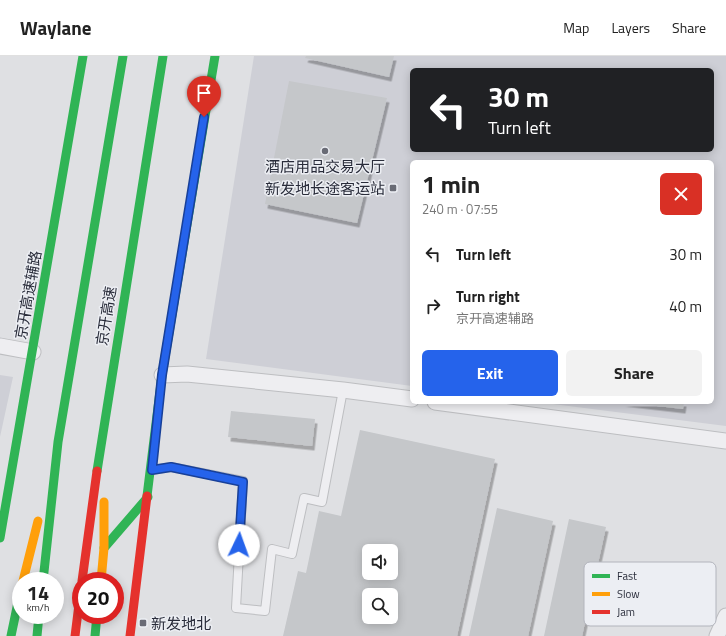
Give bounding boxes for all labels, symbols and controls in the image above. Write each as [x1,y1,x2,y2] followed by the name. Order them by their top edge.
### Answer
[20,13,92,42] text: Waylane
[563,17,589,38] text: Map
[611,17,650,38] text: Layers
[672,17,706,38] text: Share
[488,75,549,118] text: 30 m
[187,76,221,117] pin
[193,82,215,104] icon: arrive
[422,84,474,136] icon: left
[488,114,551,141] text: Turn left
[320,146,330,156] marker: 酒店用品交易大厅
[265,155,385,178] place label: 酒店用品交易大厅
[422,166,480,202] text: 1 min
[660,173,702,215] button: close
[265,177,385,200] place label: 新发地长途客运站
[388,183,398,193] marker: 新发地长途客运站
[422,199,498,219] text: 240 m · 07:55
[422,243,444,265] icon: left
[456,243,511,266] text: Turn left
[669,243,702,266] text: 30 m
[9,249,47,341] street label: 京开高速辅路
[90,285,122,347] street label: 京开高速
[456,285,520,308] text: Turn right
[422,295,444,317] icon: right
[669,295,702,318] text: 40 m
[456,308,534,328] text: 京开高速辅路
[422,350,558,396] button: Exit
[566,350,702,396] button: Share
[218,524,260,566] position arrow
[362,544,398,624] map controls
[362,544,398,580] button: sound
[584,562,716,626] legend
[617,568,637,584] text: Fast
[72,572,124,624] speed limit sign: 20
[27,577,49,608] text: 14
[617,586,640,602] text: Slow
[362,588,398,624] button: search
[27,600,49,615] text: km/h
[617,604,635,620] text: Jam
[151,612,211,635] place label: 新发地北
[138,618,148,628] marker: 新发地北

